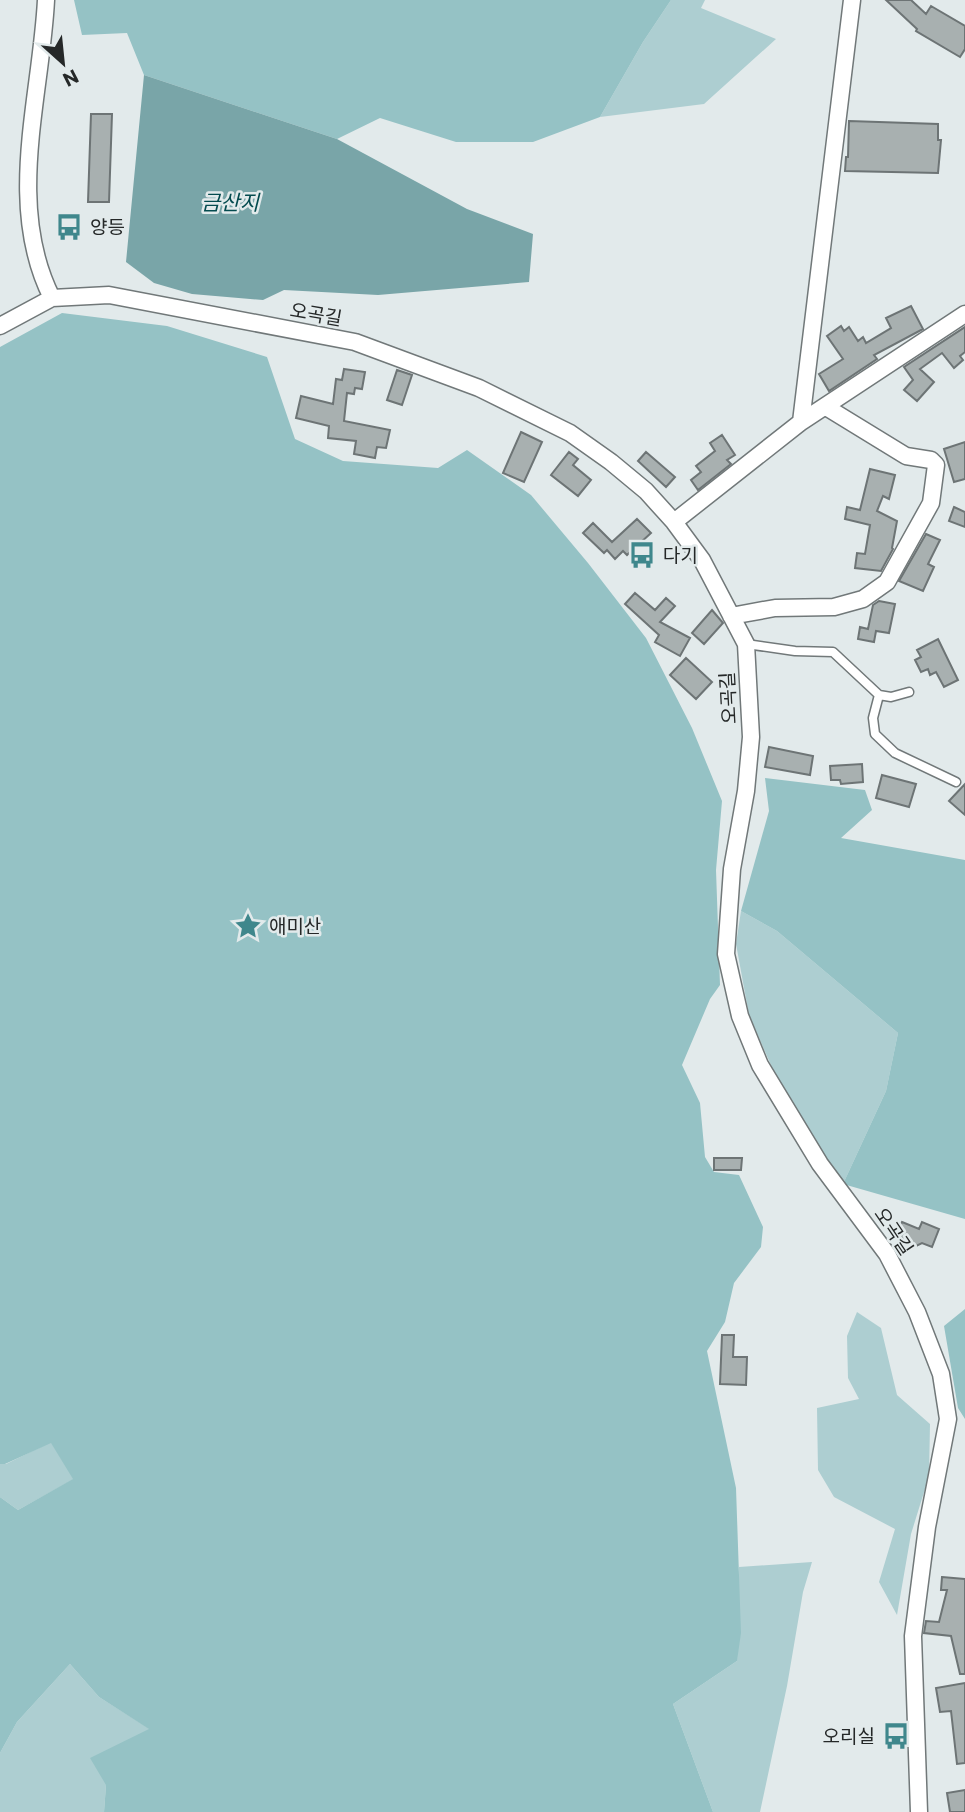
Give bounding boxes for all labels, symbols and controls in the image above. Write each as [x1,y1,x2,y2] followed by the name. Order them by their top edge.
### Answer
[28,28,98,98] north arrow
[59,65,83,92] text: N
[201,189,261,214] water label: 금산지
[54,212,84,242] bus stop icon: 양등
[90,215,125,238] place label: 양등
[288,298,344,329] street label: 오곡길
[627,540,657,570] bus stop icon: 다기
[663,543,698,566] place label: 다기
[715,671,740,725] street label: 오곡길
[233,911,263,941] place icon: 애미산
[269,914,321,937] place label: 애미산
[870,1203,919,1259] street label: 오곡길
[881,1721,911,1751] bus stop icon: 오리실
[823,1724,875,1747] place label: 오리실

